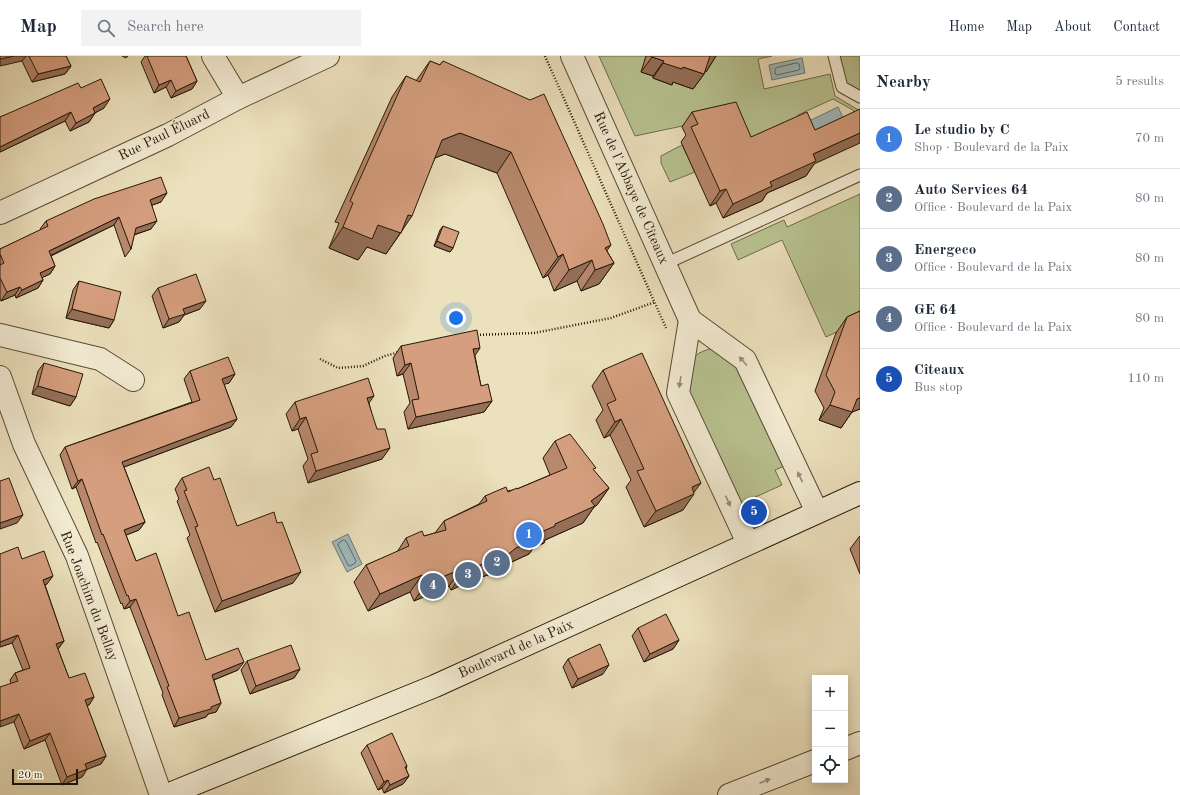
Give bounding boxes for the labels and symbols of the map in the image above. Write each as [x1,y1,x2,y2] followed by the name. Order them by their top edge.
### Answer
[115,104,212,163] street label: Rue Paul Éluard
[591,110,671,266] street label: Rue de l'Abbaye de Cîteaux
[446,308,466,328] your location
[739,356,748,366] one-way arrow
[677,376,683,388] one-way arrow
[797,472,803,483] one-way arrow
[725,495,731,507] one-way arrow
[741,497,767,527] pin: 5
[516,520,542,550] pin: 1
[58,529,121,664] street label: Rue Joachim du Bellay
[484,548,510,578] pin: 2
[455,560,481,590] pin: 3
[420,571,446,601] pin: 4
[456,617,576,681] street label: Boulevard de la Paix
[12,767,78,786] scale bar
[759,777,771,783] one-way arrow

